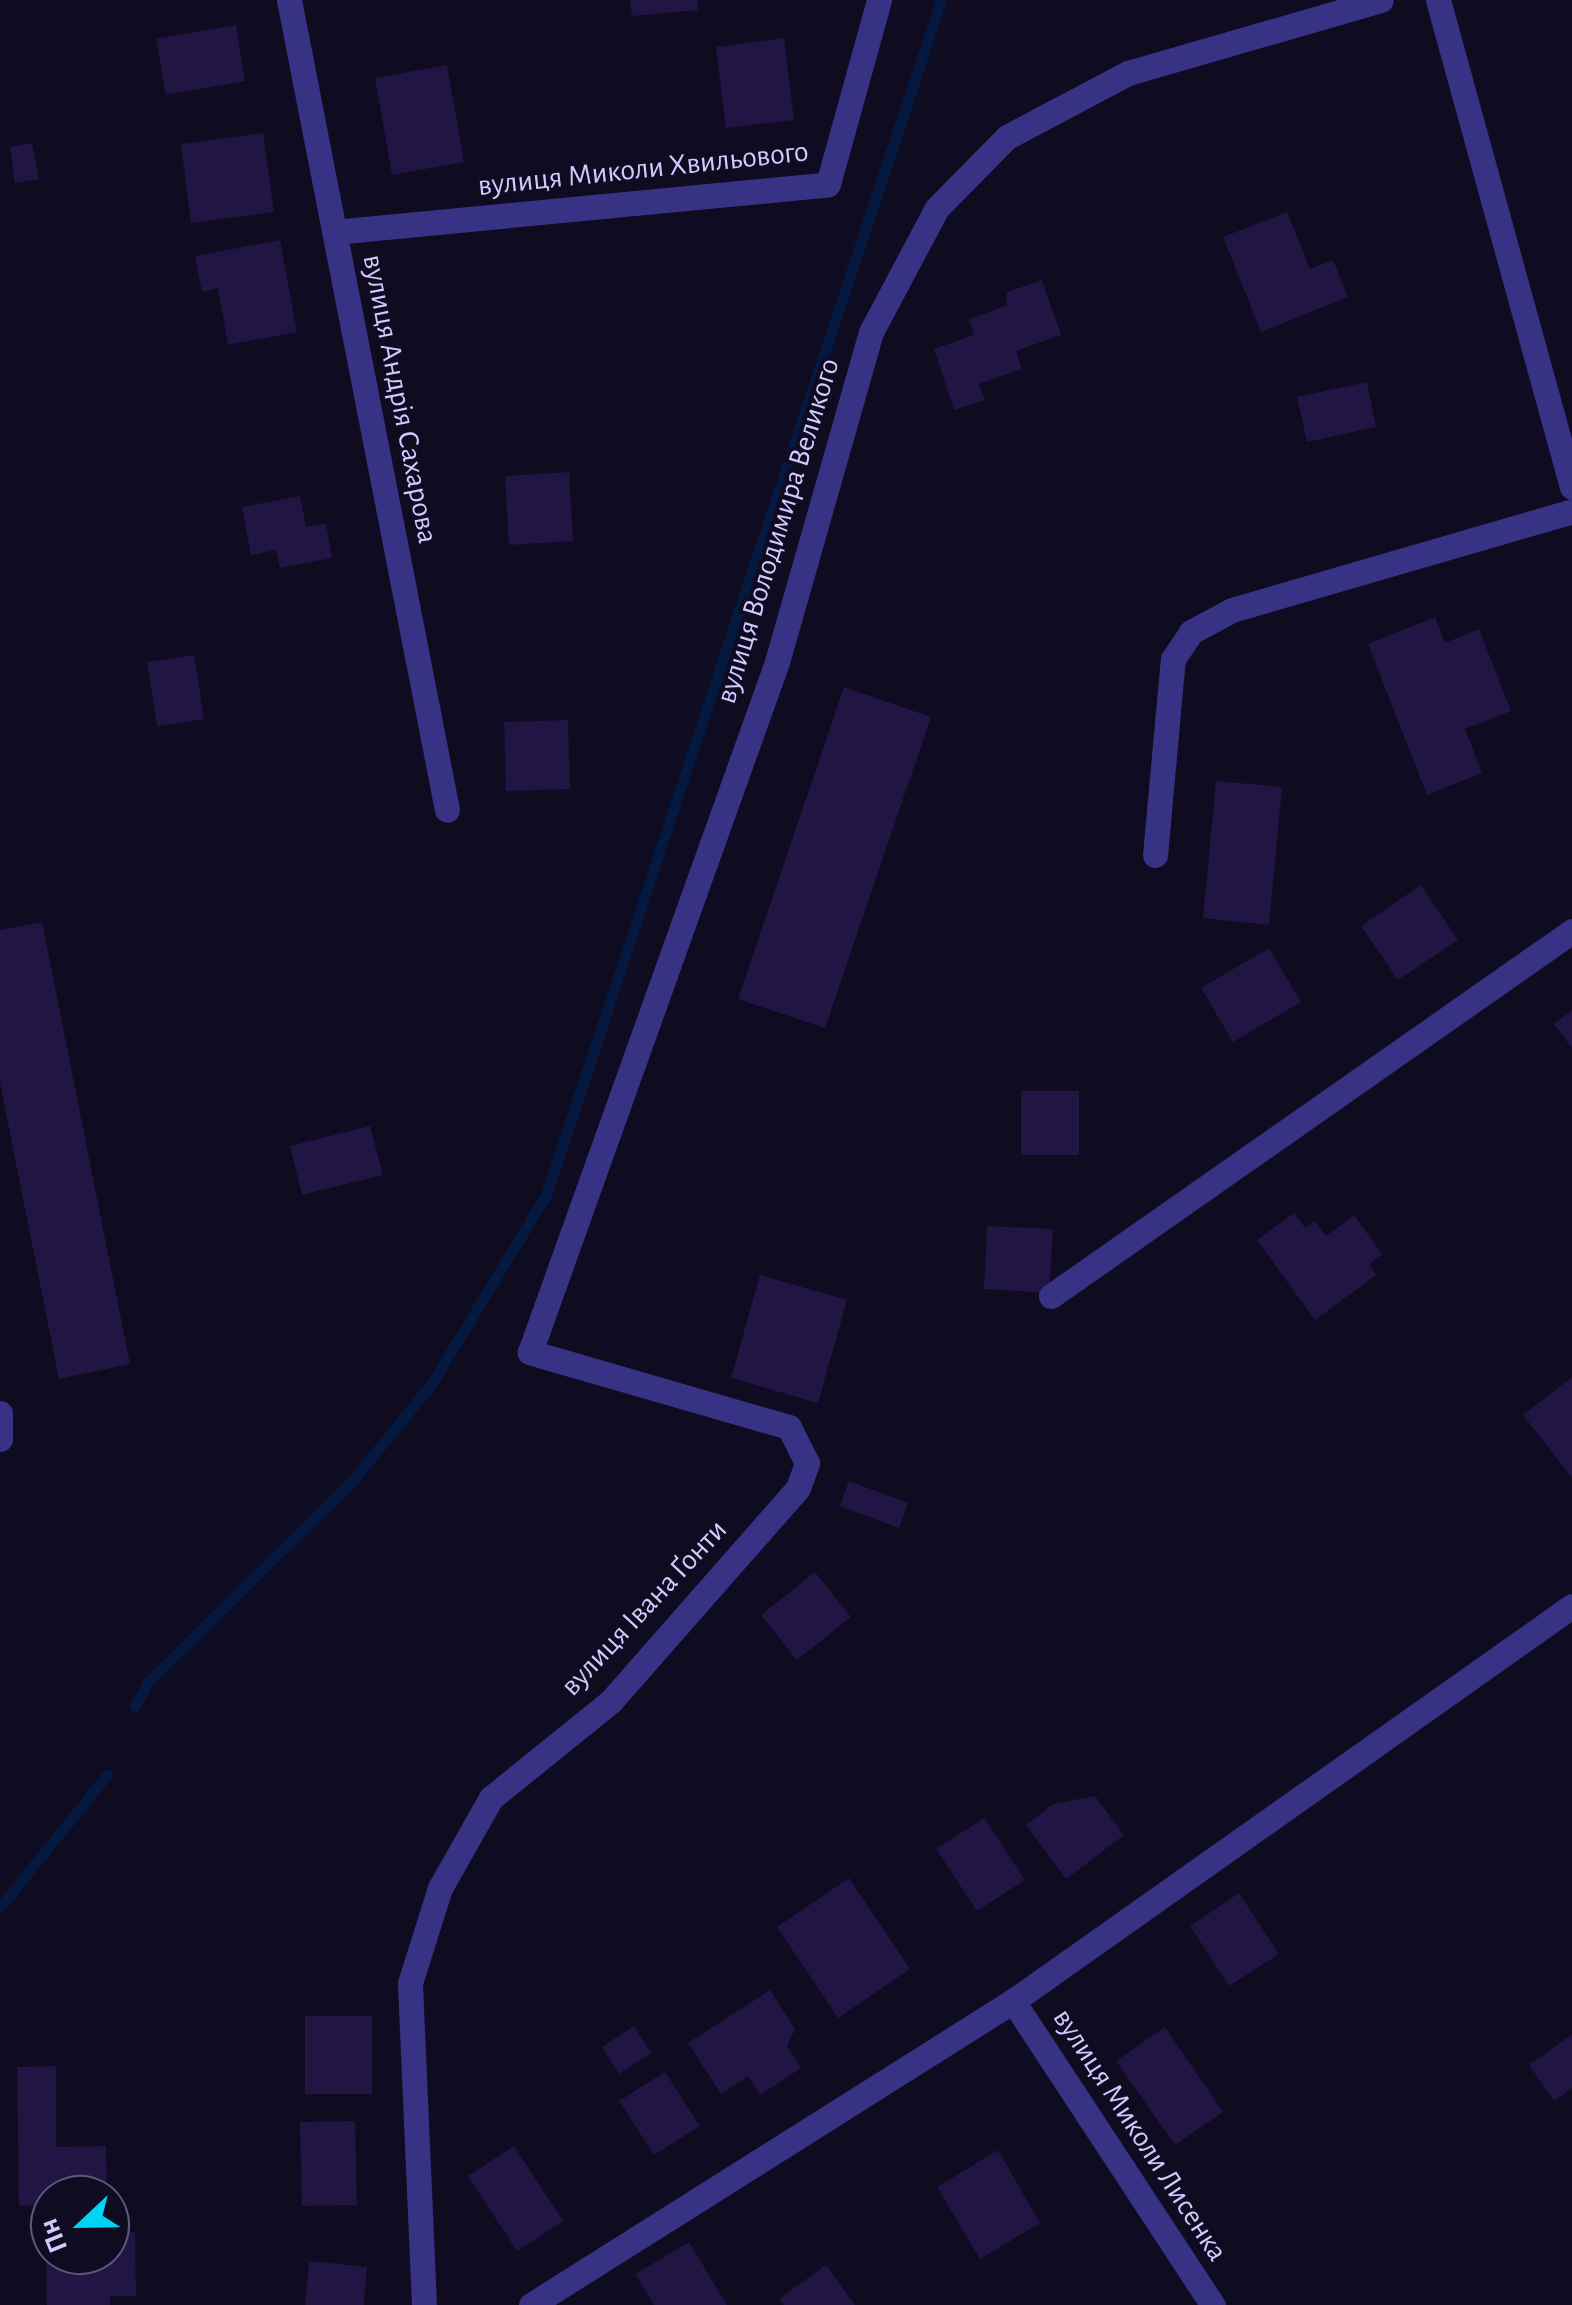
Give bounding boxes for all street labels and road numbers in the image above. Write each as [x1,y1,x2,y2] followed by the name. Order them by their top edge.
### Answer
[476,134,810,204] street label: вулиця Миколи Хвильового
[354,251,446,547] street label: вулиця Андрія Сахарова
[708,354,848,708] street label: вулиця Володимира Великого
[553,1512,735,1704] street label: вулиця Івана Ґонти
[1045,2002,1235,2268] street label: вулиця Миколи Лисенка

